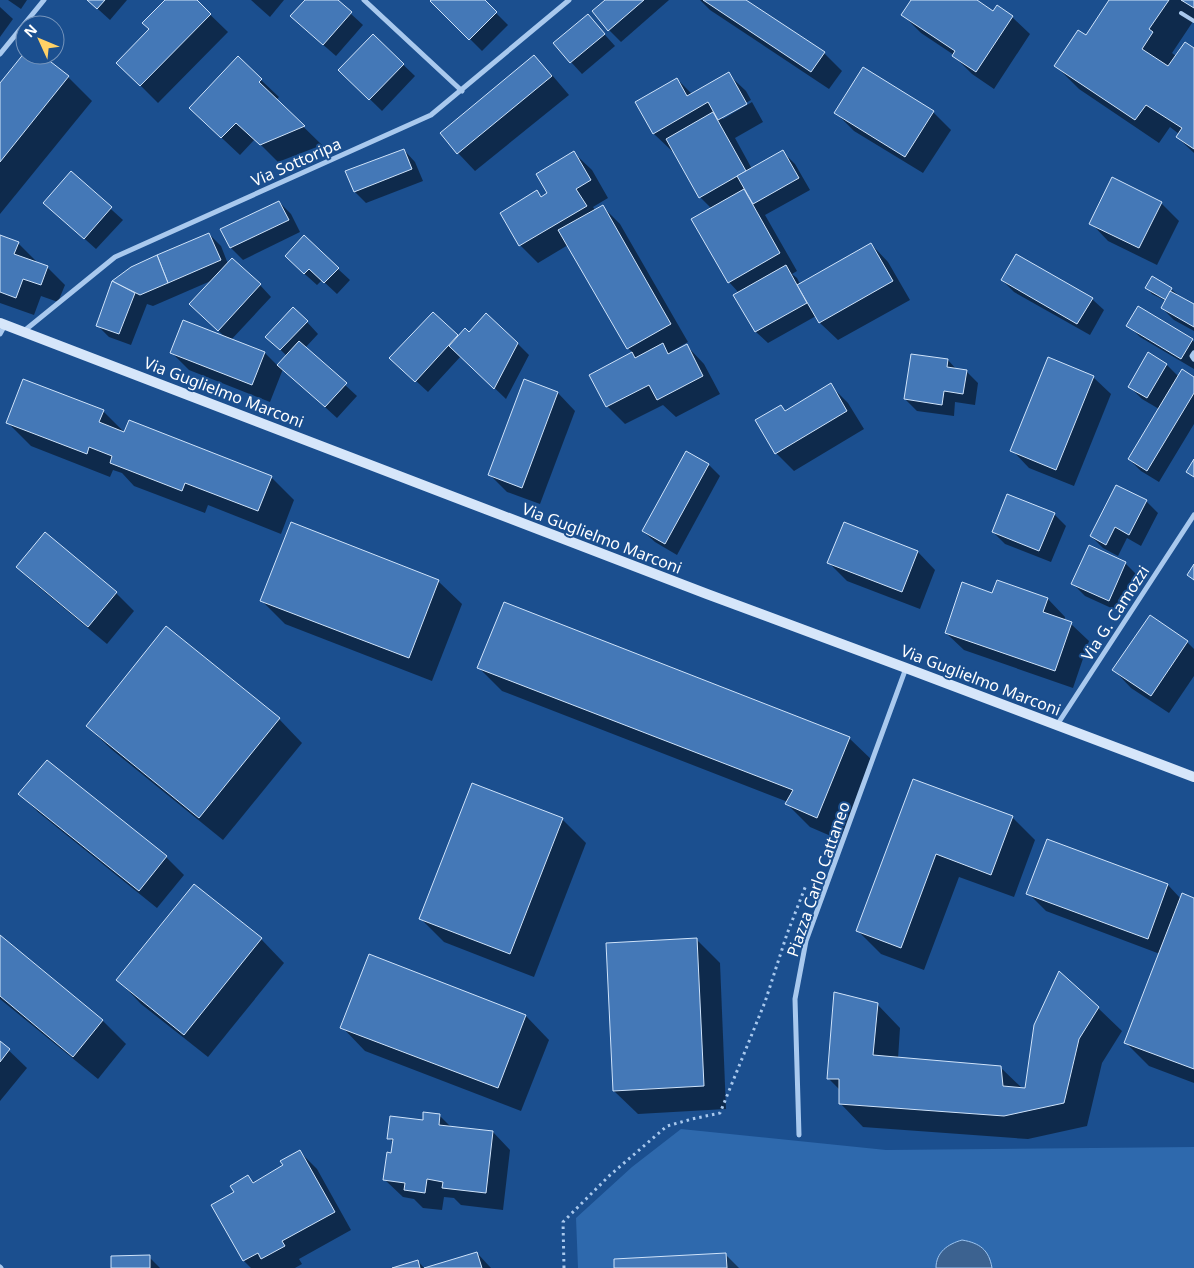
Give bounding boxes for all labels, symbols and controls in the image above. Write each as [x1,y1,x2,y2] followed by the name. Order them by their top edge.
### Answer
[15,15,65,65] north arrow
[19,20,41,41] text: N
[248,132,344,192] street label: Via Sottoripa
[141,351,307,433] street label: Via Guglielmo Marconi
[519,497,685,579] street label: Via Guglielmo Marconi
[1076,561,1154,665] street label: Via G. Camozzi
[898,639,1064,721] street label: Via Guglielmo Marconi
[781,798,855,960] street label: Piazza Carlo Cattaneo

